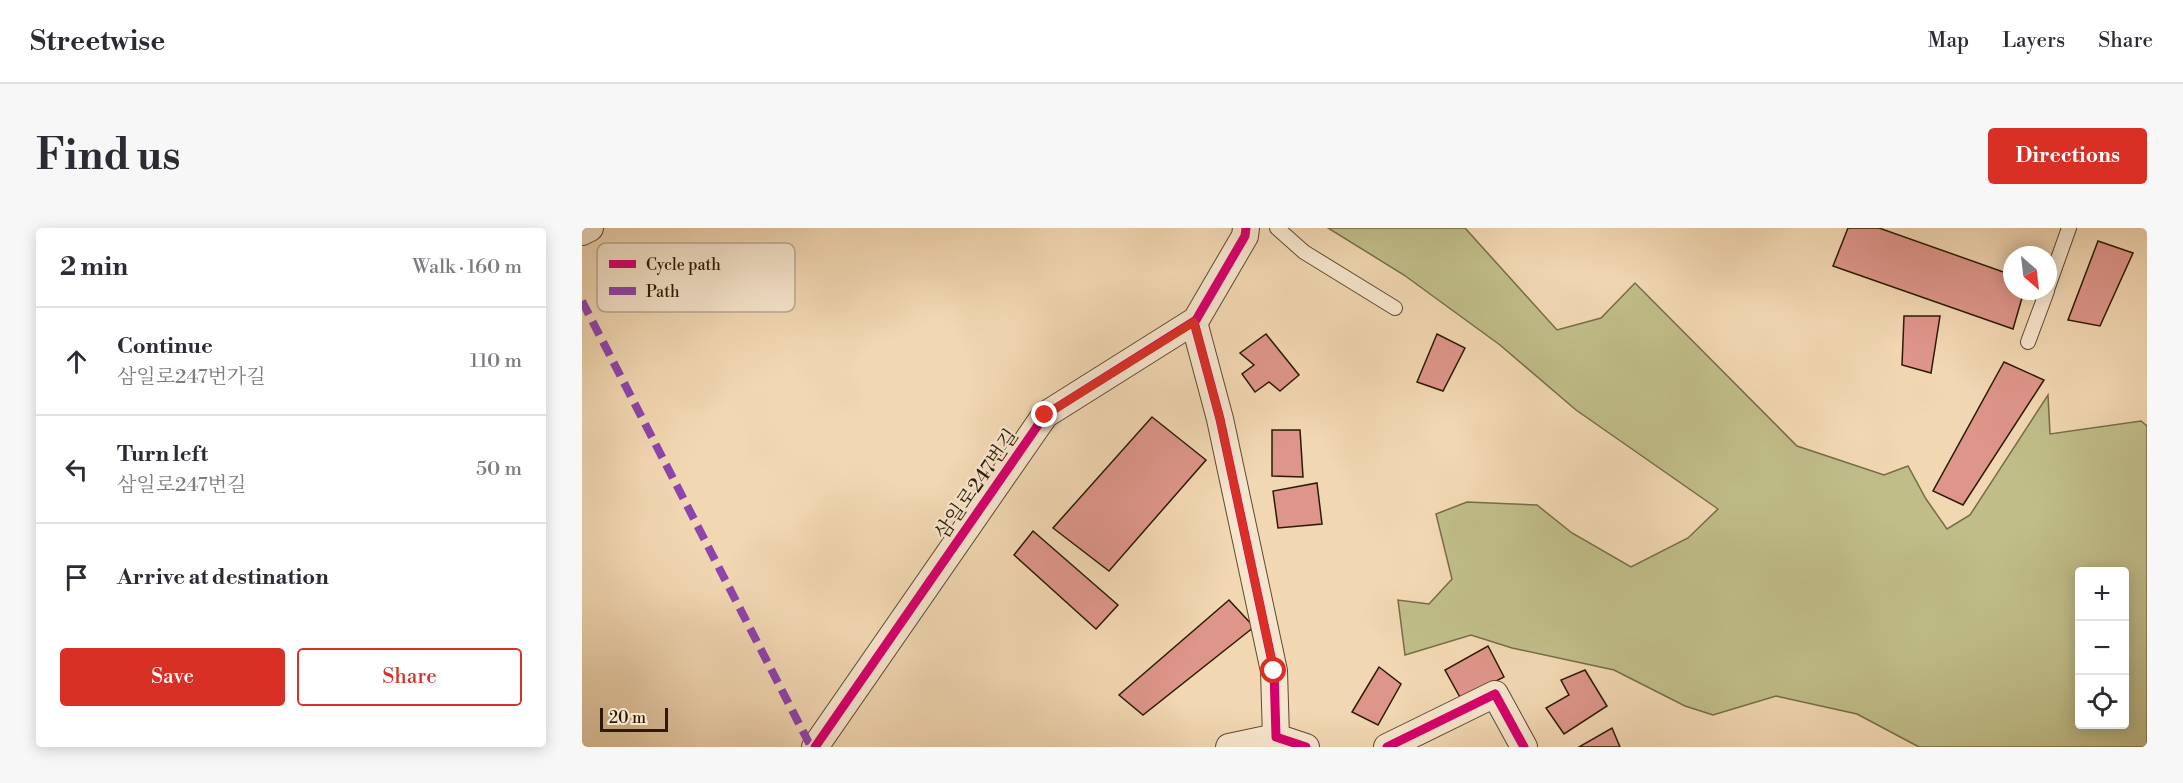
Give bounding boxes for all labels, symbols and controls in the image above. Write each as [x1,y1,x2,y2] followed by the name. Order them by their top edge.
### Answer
[30,24,165,59] text: Streetwise
[1928,28,1969,54] text: Map
[2002,28,2065,54] text: Layers
[2098,28,2153,54] text: Share
[1988,128,2147,184] button: Directions
[36,130,180,183] text: Find us
[597,243,795,312] legend
[2003,246,2057,300] north arrow
[60,251,128,283] text: 2 min
[412,255,522,280] text: Walk · 160 m
[646,255,721,275] text: Cycle path
[646,282,680,302] text: Path
[117,333,213,360] text: Continue
[60,345,93,378] icon: ahead
[470,349,522,374] text: 110 m
[117,365,266,390] text: 삼일로247번가길
[1031,401,1057,427] route end
[930,425,1025,545] street label: 삼일로247번길
[117,441,208,468] text: Turn left
[60,453,93,486] icon: left
[476,457,522,482] text: 50 m
[117,473,246,498] text: 삼일로247번길
[60,561,93,594] icon: arrive
[117,564,329,591] text: Arrive at destination
[2075,567,2129,729] map controls
[2075,567,2129,621] button: +
[2075,621,2129,675] button: −
[60,648,285,706] button: Save
[297,648,522,706] button: Share
[1260,657,1286,683] route start
[2075,675,2129,729] button: locate
[600,705,668,732] scale bar
[609,708,646,728] text: 20 m

